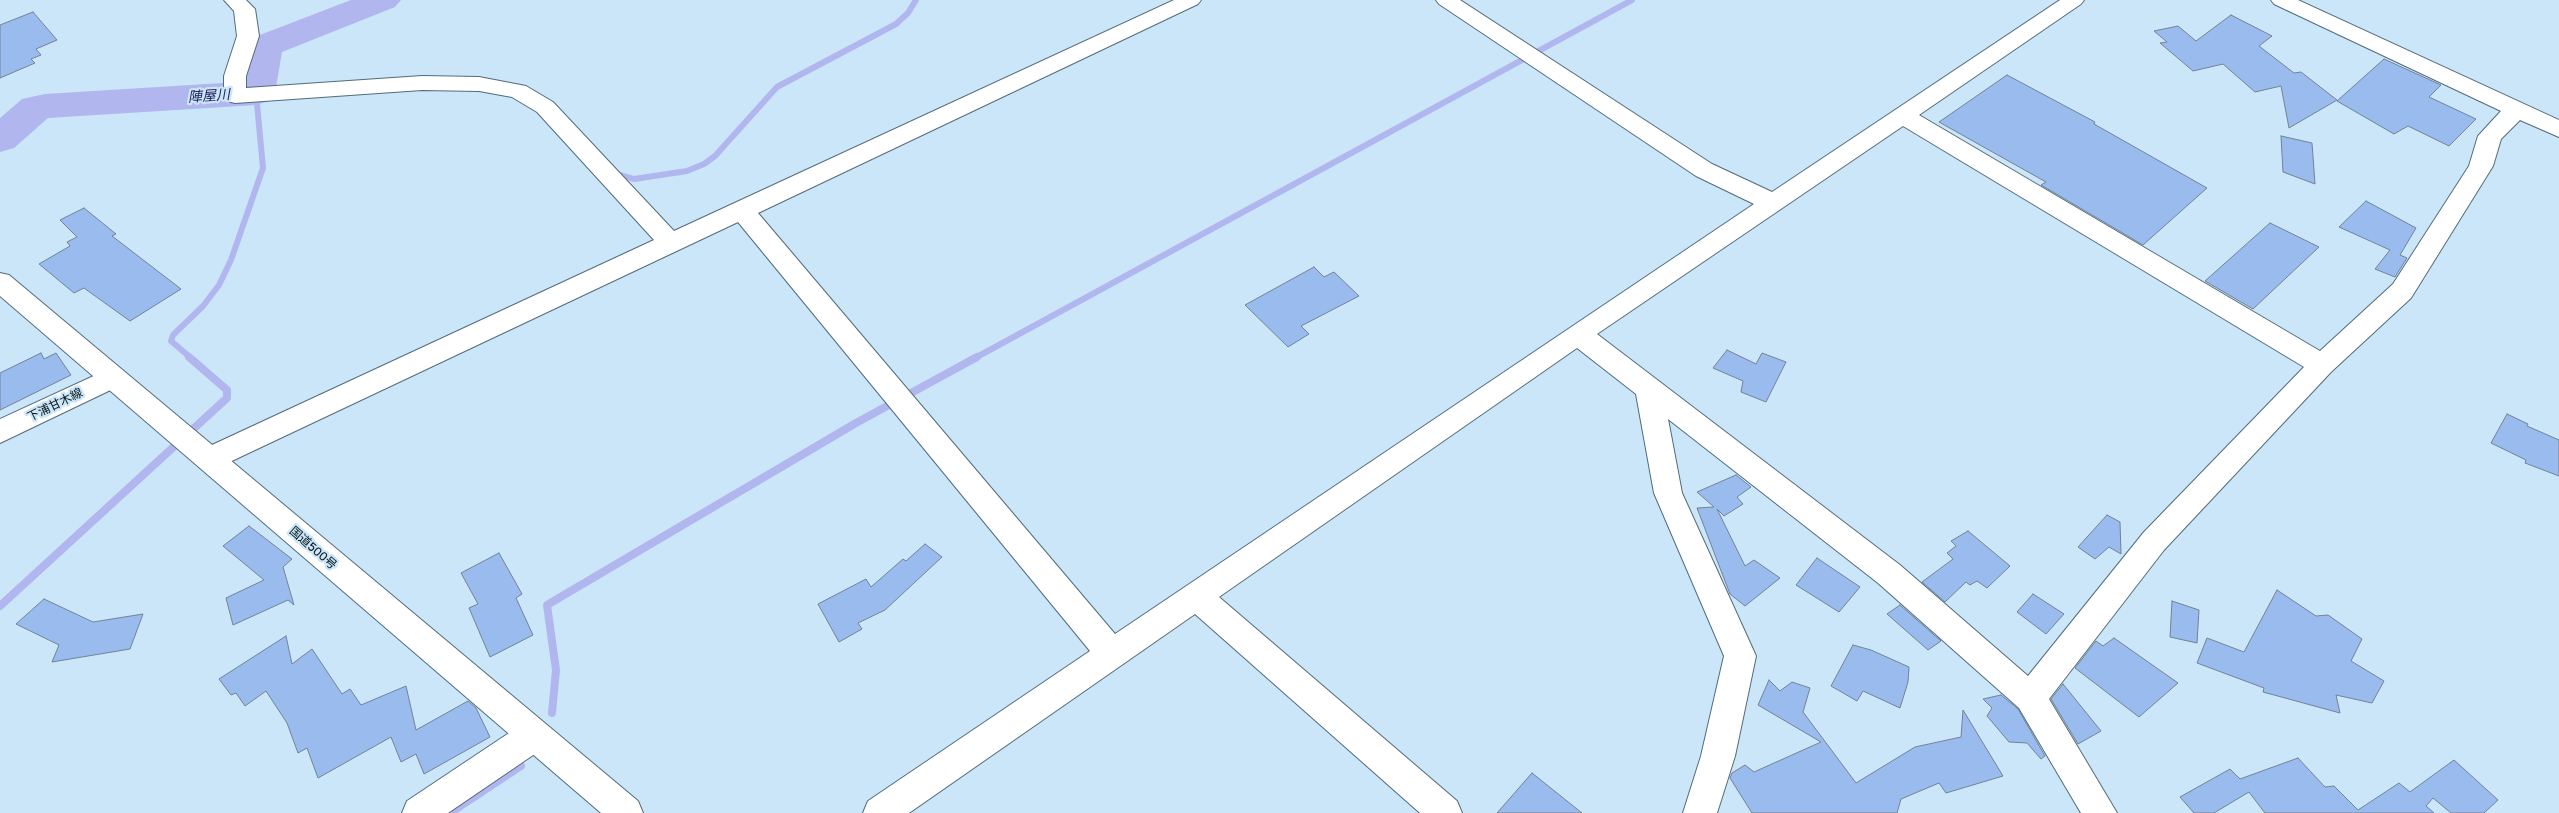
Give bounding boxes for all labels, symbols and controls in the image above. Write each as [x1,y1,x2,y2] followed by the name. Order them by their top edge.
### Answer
[187,86,231,106] water label: 陣屋川
[25,385,85,425] street label: 下浦甘木線
[286,524,340,572] street label: 国道500号

